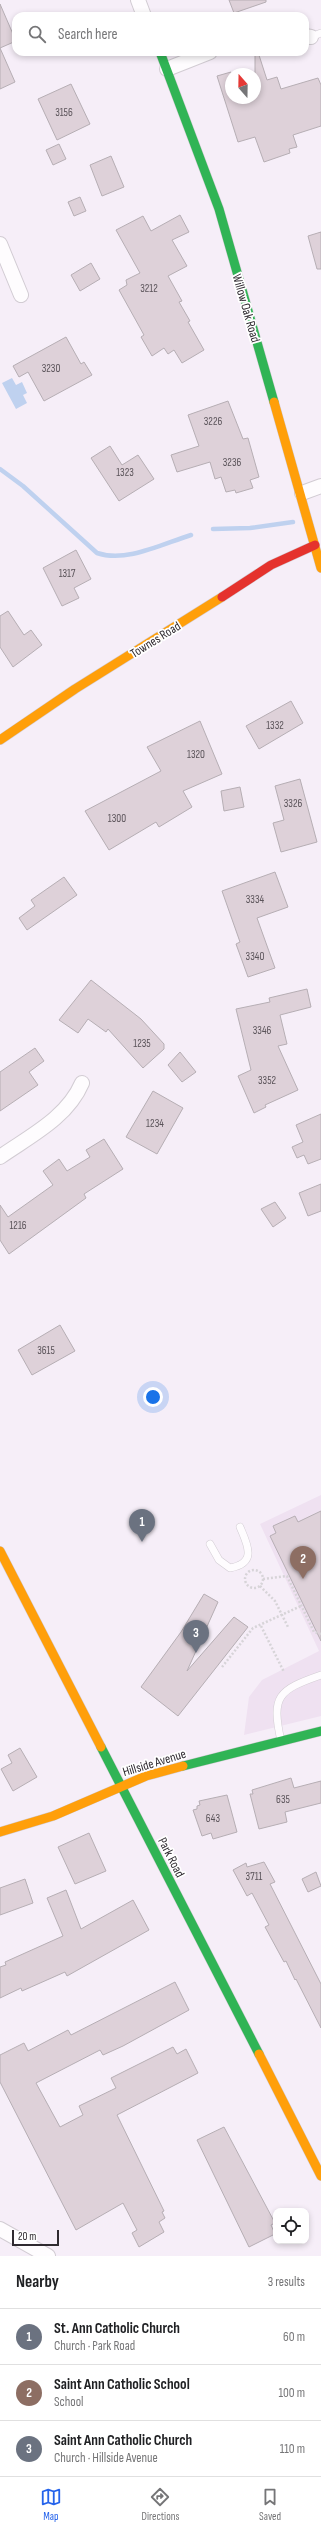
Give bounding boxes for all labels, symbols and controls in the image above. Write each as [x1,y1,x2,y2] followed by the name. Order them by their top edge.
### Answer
[12,12,309,56] search box
[26,23,48,45] icon: search
[58,25,118,44] text: Search here
[225,68,261,104] north arrow
[55,106,73,119] house number: 3156
[229,272,263,344] street label: Willow Oak Road
[140,282,158,295] house number: 3212
[42,362,60,375] house number: 3230
[204,415,222,428] house number: 3226
[223,456,241,469] house number: 3236
[116,466,134,479] house number: 1323
[59,567,76,580] house number: 1317
[127,618,184,662] street label: Townes Road
[266,719,284,732] house number: 1332
[187,748,205,761] house number: 1320
[284,797,302,810] house number: 3326
[108,812,126,825] house number: 1300
[246,893,265,906] house number: 3334
[246,950,264,963] house number: 3340
[253,1024,272,1037] house number: 3346
[133,1037,151,1050] house number: 1235
[258,1074,277,1087] house number: 3352
[146,1117,164,1130] house number: 1234
[9,1219,27,1232] house number: 1216
[37,1344,55,1357] house number: 3615
[143,1387,163,1407] your location
[129,1509,155,1542] pin: 1
[290,1546,316,1579] pin: 2
[183,1620,209,1653] pin: 3
[121,1746,188,1780] street label: Hillside Avenue
[276,1793,290,1806] house number: 635
[206,1812,221,1825] house number: 643
[154,1835,188,1880] street label: Park Road
[246,1870,263,1883] house number: 3711
[273,2208,309,2244] map controls
[273,2208,309,2244] button: locate
[12,2228,59,2247] scale bar
[18,2230,36,2243] text: 20 m
[16,2272,59,2292] text: Nearby
[268,2274,305,2290] text: 3 results
[54,2319,180,2338] text: St. Ann Catholic Church
[26,2329,32,2345] text: 1
[283,2329,305,2345] text: 60 m
[54,2338,135,2354] text: Church · Park Road
[54,2375,190,2394] text: Saint Ann Catholic School
[26,2385,32,2401] text: 2
[278,2385,305,2401] text: 100 m
[54,2394,84,2410] text: School
[54,2431,192,2450] text: Saint Ann Catholic Church
[26,2441,32,2457] text: 3
[280,2441,305,2457] text: 110 m
[54,2450,158,2466] text: Church · Hillside Avenue
[40,2486,62,2523] tab: Map
[142,2486,179,2523] tab: Directions
[259,2486,281,2523] tab: Saved

